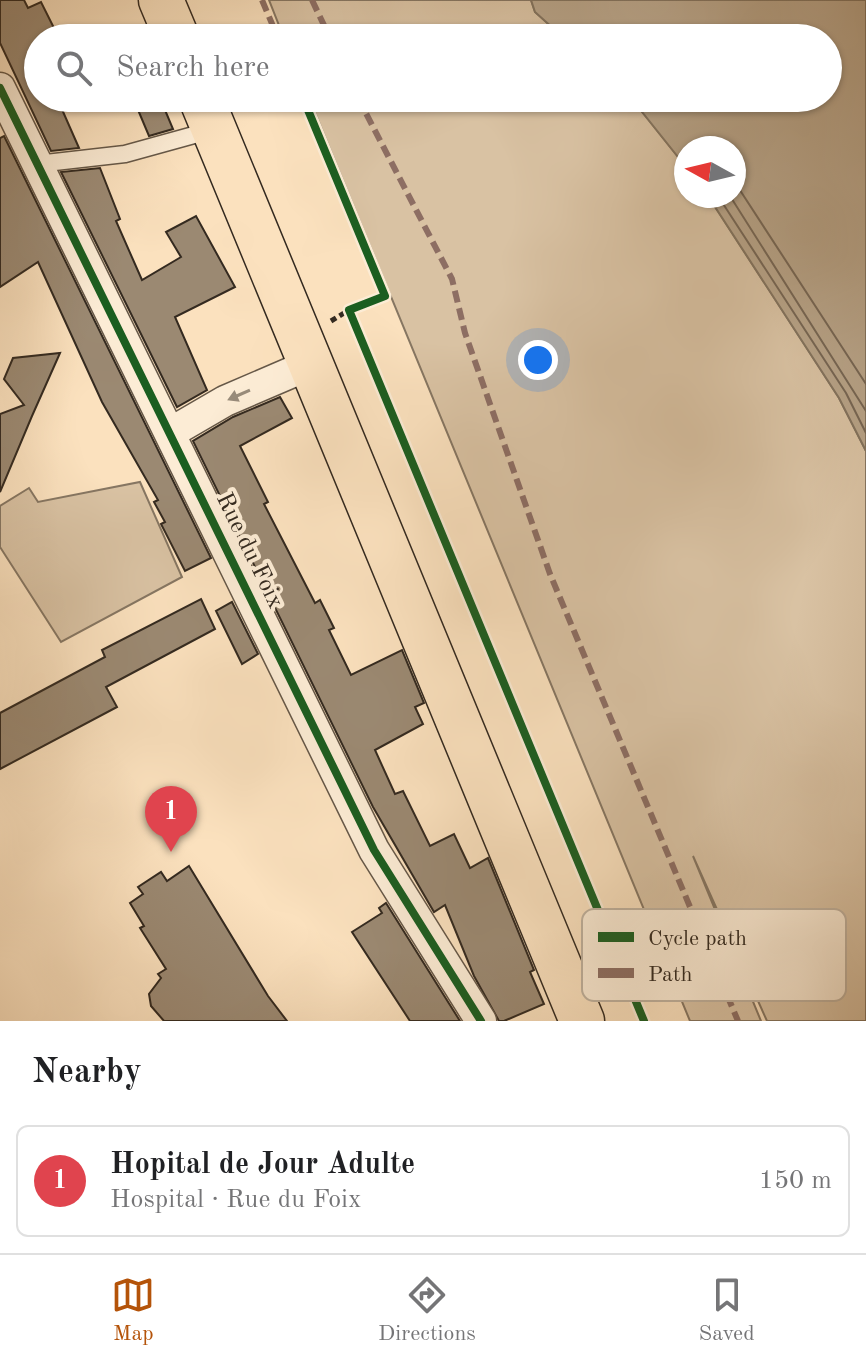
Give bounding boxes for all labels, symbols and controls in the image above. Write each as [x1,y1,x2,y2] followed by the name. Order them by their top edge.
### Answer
[24,24,842,112] search box
[52,46,96,90] icon: search
[116,53,270,83] text: Search here
[674,136,746,208] north arrow
[518,340,558,380] your location
[228,388,251,401] one-way arrow
[211,489,287,613] street label: Rue du Foix
[145,786,197,852] pin: 1
[582,909,846,1001] legend
[648,928,747,950] text: Cycle path
[648,964,693,986] text: Path
[32,1056,142,1090] text: Nearby
[110,1150,415,1180] text: Hopital de Jour Adulte
[52,1168,68,1194] text: 1
[759,1168,832,1194] text: 150 m
[110,1187,362,1213] text: Hospital · Rue du Foix
[111,1273,155,1348] tab: Map
[378,1273,476,1348] tab: Directions
[699,1273,755,1348] tab: Saved

